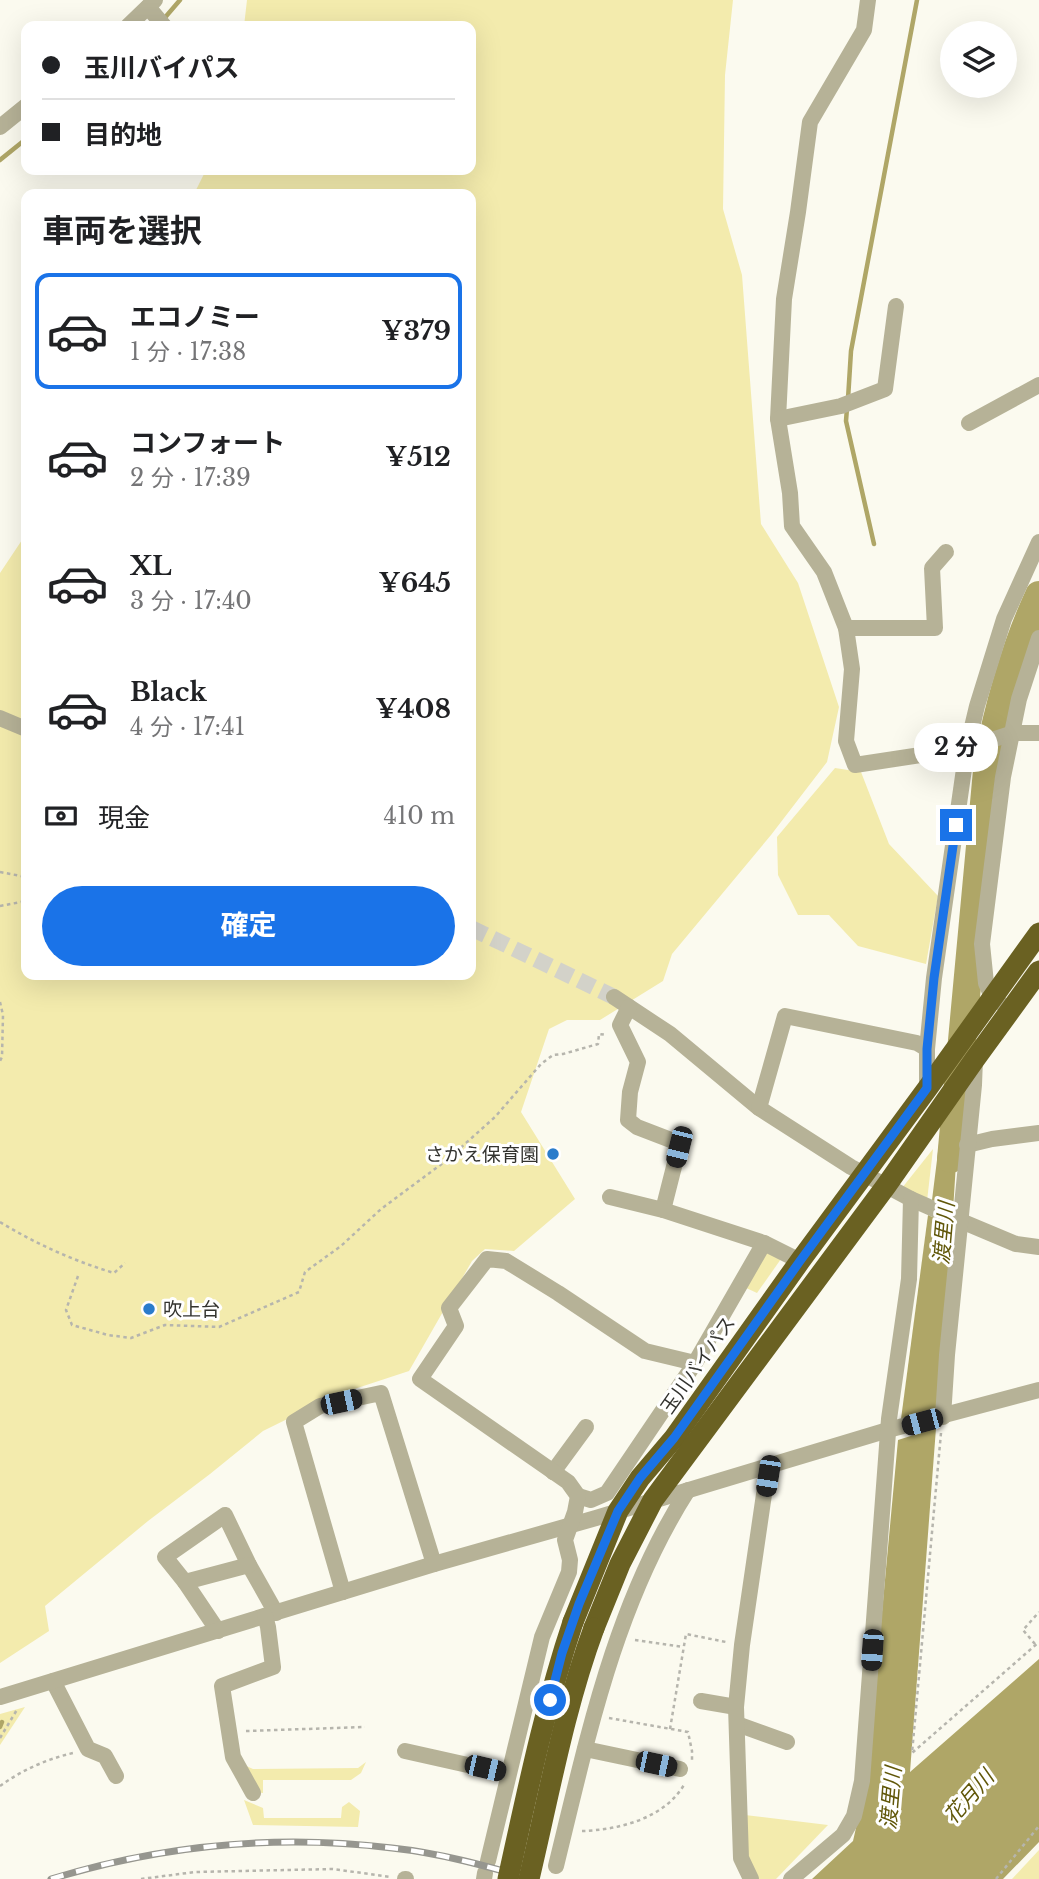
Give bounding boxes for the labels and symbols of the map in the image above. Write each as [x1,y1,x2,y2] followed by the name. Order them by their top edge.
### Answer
[914,724,998,772] callout: 2 分
[940,809,972,841] route end
[664,1124,695,1170] car
[425,1143,539,1166] place label: さかえ保育園
[545,1146,561,1162] marker: さかえ保育園
[928,1198,960,1266] water label: 渡里川
[163,1298,220,1321] place label: 吹上台
[141,1301,157,1317] marker: 吹上台
[656,1312,740,1418] street label: 玉川バイパス
[319,1387,364,1417] car
[899,1406,946,1438] car
[755,1454,782,1498] car
[861,1628,884,1672] car
[534,1684,566,1716] route start
[634,1749,679,1779] car
[463,1753,508,1783] car
[875,1763,907,1831] water label: 渡里川
[939,1763,1001,1829] water label: 花月川

